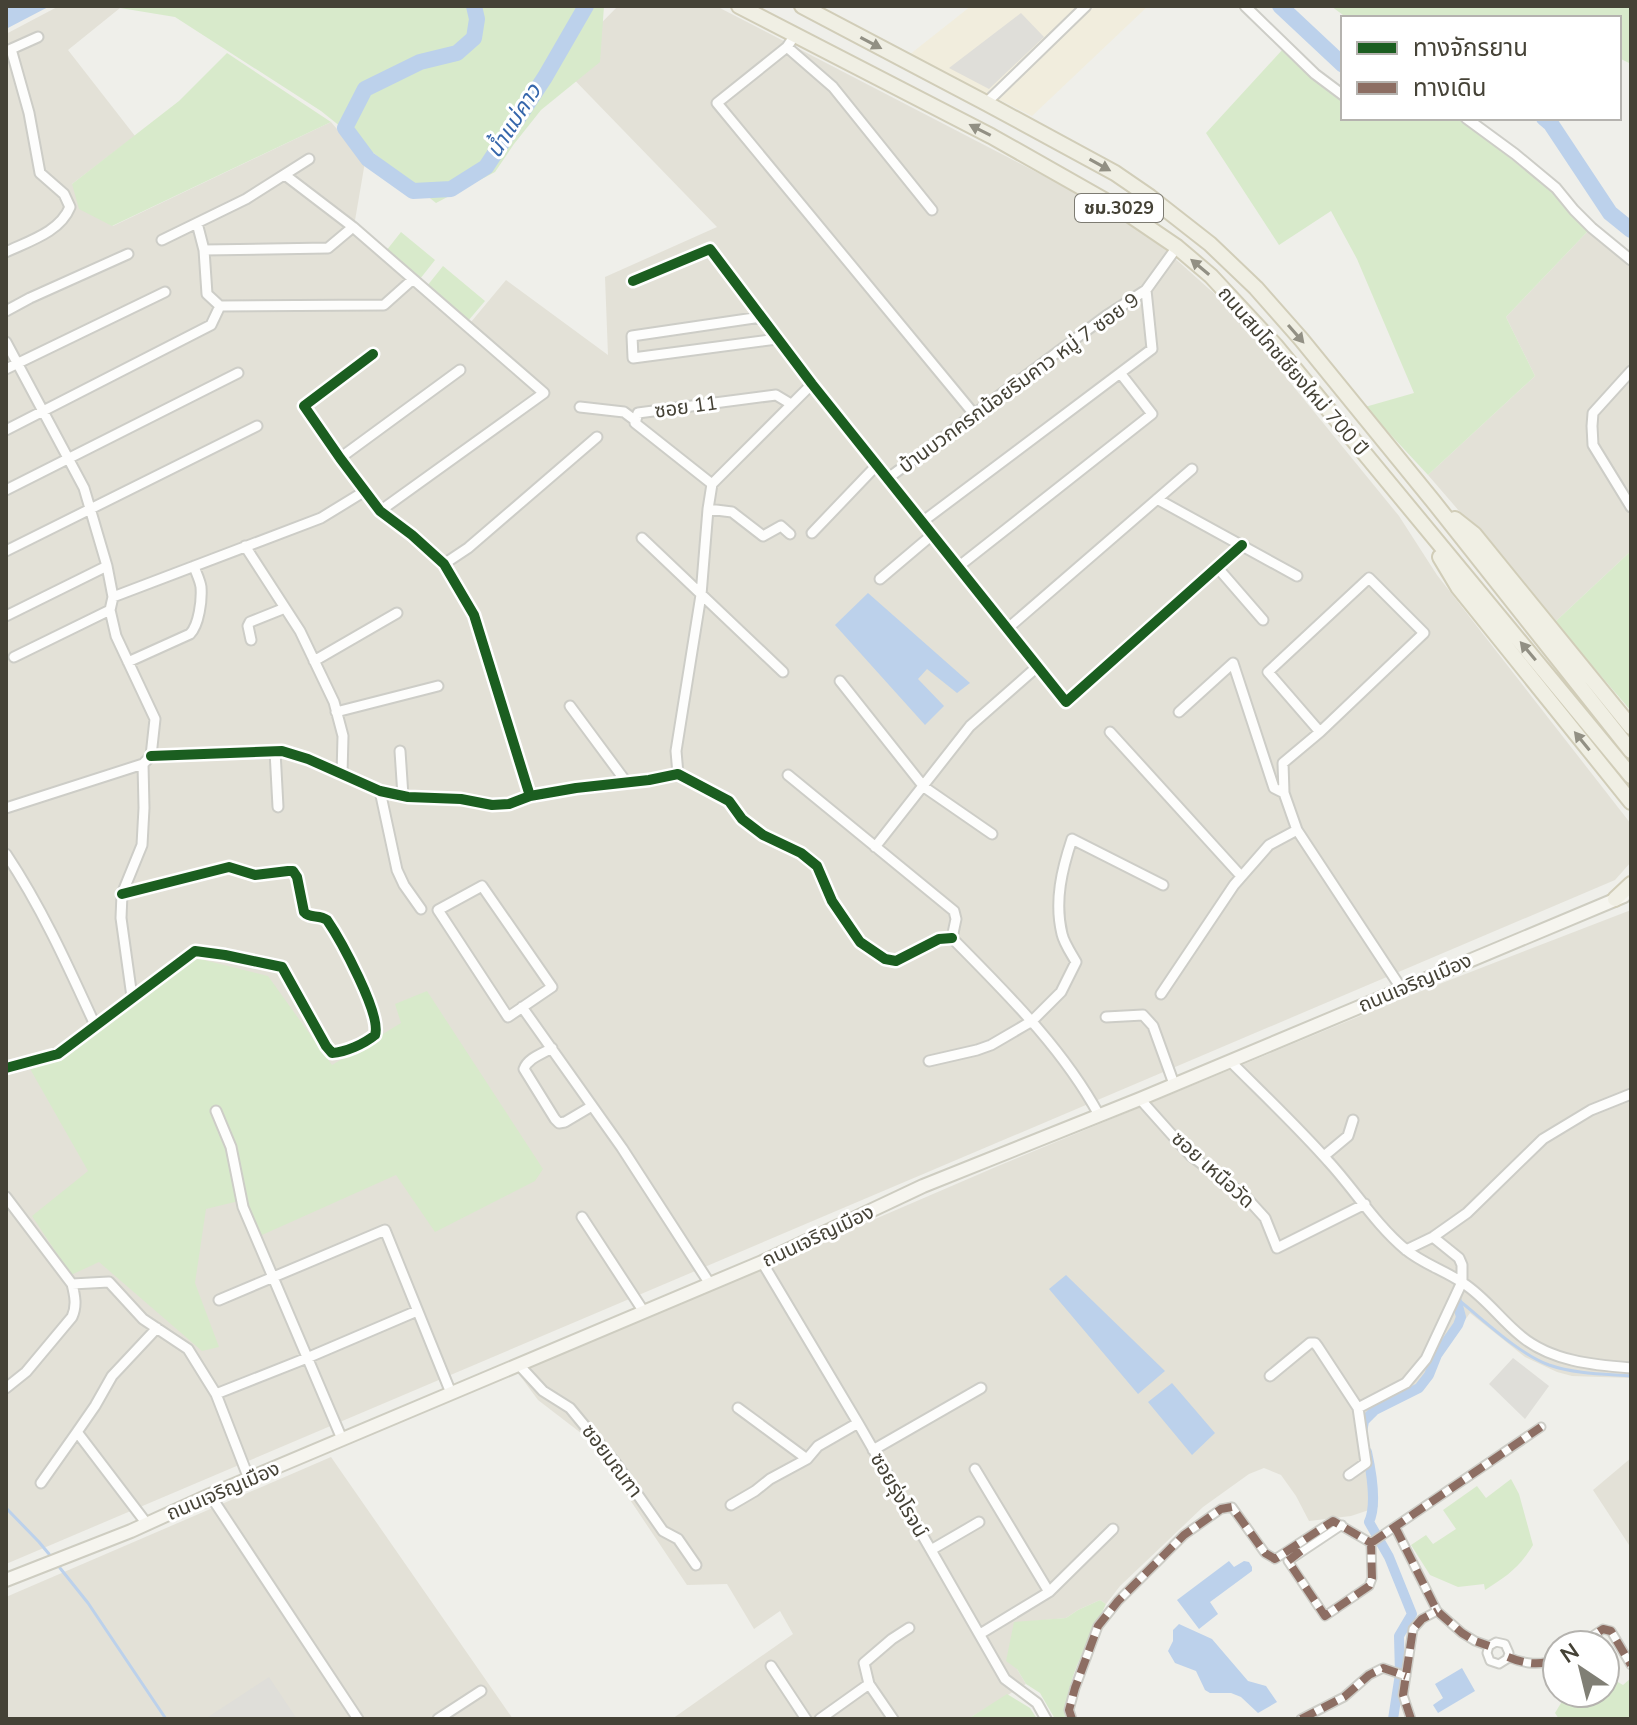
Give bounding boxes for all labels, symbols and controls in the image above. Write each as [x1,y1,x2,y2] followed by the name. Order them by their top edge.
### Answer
[1341,16,1621,120] legend
[1413,32,1528,64] text: ทางจักรยาน
[859,36,882,49] one-way arrow
[1413,72,1487,104] text: ทางเดิน
[479,77,549,164] water label: น้ำแม่คาว
[968,123,991,137] one-way arrow
[1089,157,1111,171] one-way arrow
[1075,194,1163,222] road number: ชม.3029
[1190,259,1210,275] one-way arrow
[1212,280,1374,462] street label: ถนนสมโภชเชียงใหม่ 700 ปี
[893,286,1145,480] street label: บ้านบวกครกน้อยริมคาว หมู่ 7 ซอย 9
[1287,323,1304,343] one-way arrow
[653,389,719,425] street label: ซอย 11
[1520,641,1536,661] one-way arrow
[1574,732,1591,752] one-way arrow
[1354,947,1476,1019] street label: ถนนเจริญเมือง
[1166,1125,1260,1215] street label: ซอย เหนือวัด
[758,1198,878,1274] street label: ถนนเจริญเมือง
[575,1419,649,1503] street label: ซอยมณฑา
[864,1448,934,1542] street label: ซอยรุ่งโรจน์
[162,1455,284,1527] street label: ถนนเจริญเมือง
[1541,1629,1621,1709] north arrow
[1555,1636,1585,1670] text: N

